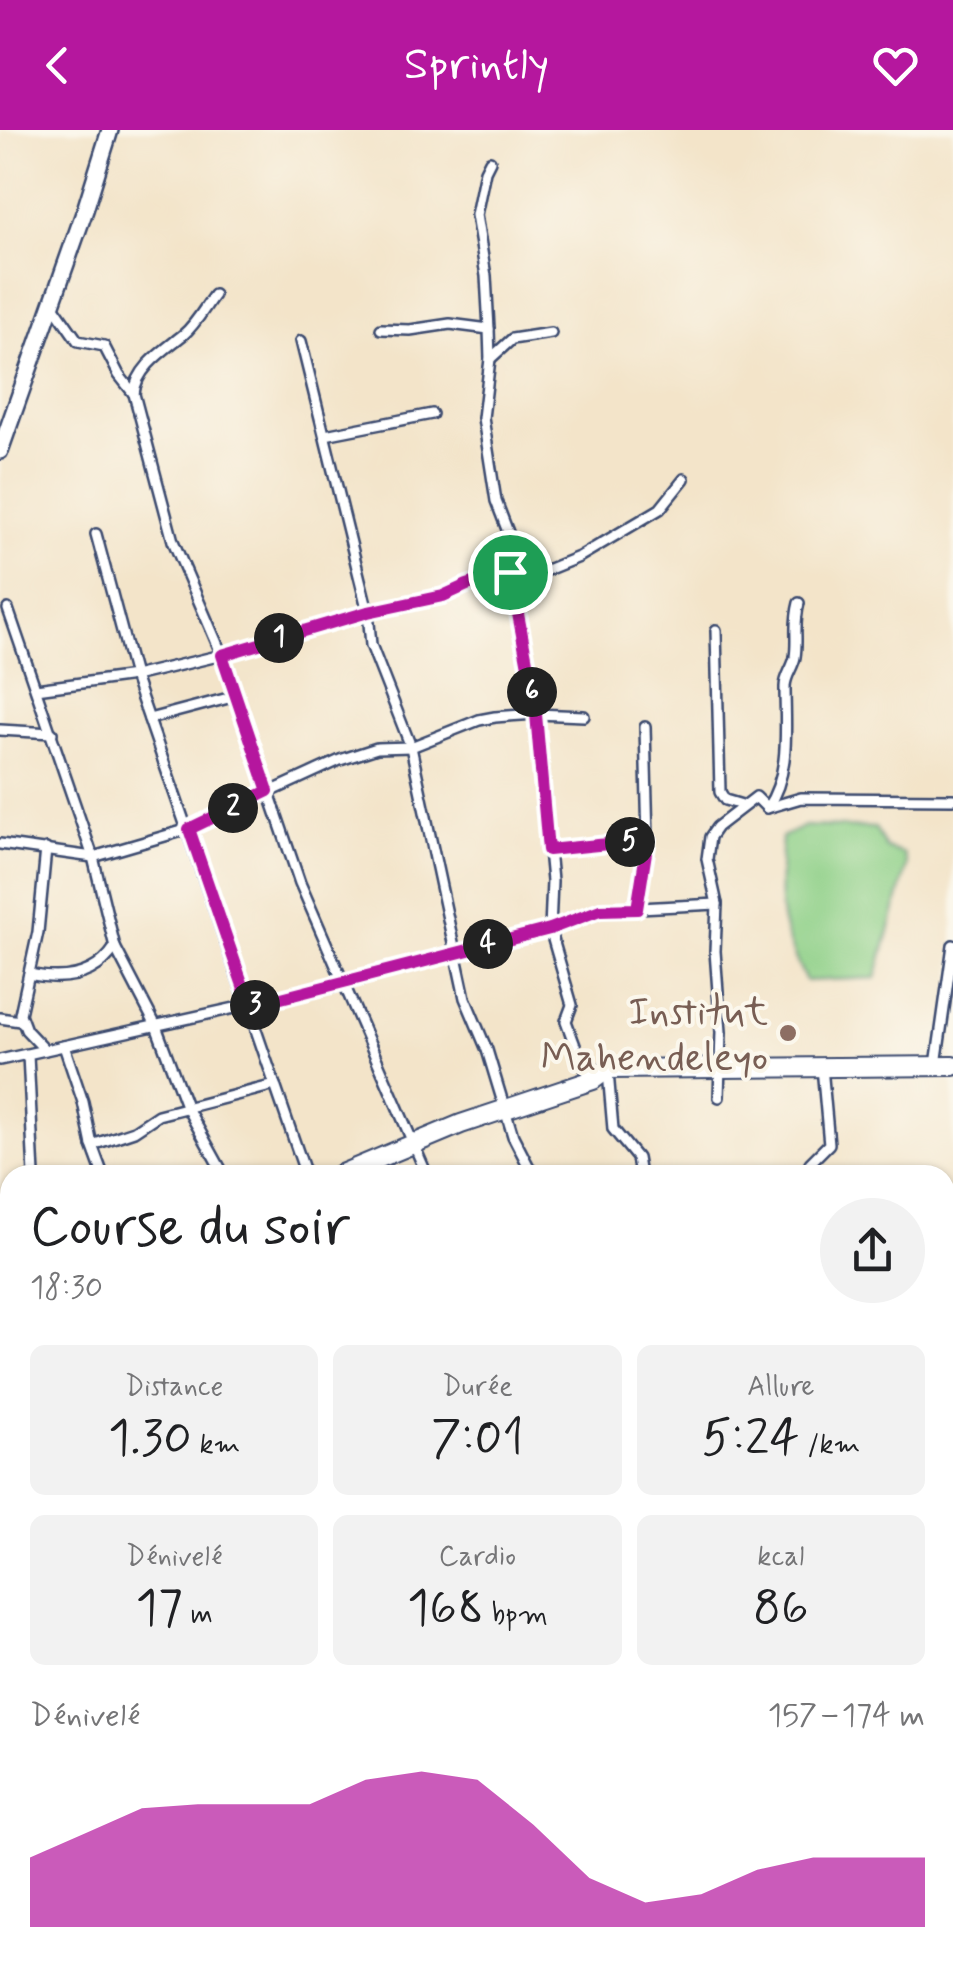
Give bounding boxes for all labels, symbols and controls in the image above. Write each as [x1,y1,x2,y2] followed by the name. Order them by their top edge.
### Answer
[404,36,549,95] text: Sprintly
[30,38,85,93] icon: back
[868,38,923,93] icon: heart
[468,530,553,615] pin
[483,545,538,600] icon: arrive
[254,613,304,663] pin: 1
[273,619,285,656] text: 1
[507,667,557,717] pin: 6
[525,673,539,710] text: 6
[208,783,258,833] pin: 2
[226,789,240,826] text: 2
[605,817,655,867] pin: 5
[622,823,638,860] text: 5
[463,919,513,969] pin: 4
[480,925,496,962] text: 4
[230,980,280,1030] pin: 3
[249,986,261,1023] text: 3
[541,987,768,1085] place label: Institut Mahendeleyo
[777,1022,799,1044] marker: Institut Mahendeleyo
[30,1193,350,1265] text: Course du soir
[820,1198,925,1303] button: share
[30,1267,103,1309] text: 18:30
[125,1369,223,1406] text: Distance
[442,1369,513,1406] text: Durée
[747,1369,814,1406] text: Allure
[108,1406,192,1472] text: 1.30
[431,1406,524,1472] text: 7:01
[701,1406,800,1472] text: 5:24
[192,1427,240,1464] text: km
[800,1427,860,1464] text: /km
[126,1539,222,1576] text: Dénivelé
[439,1539,516,1576] text: Cardio
[757,1539,804,1576] text: kcal
[135,1576,183,1642] text: 17
[407,1576,484,1642] text: 168
[753,1576,809,1642] text: 86
[183,1597,213,1634] text: m
[484,1597,548,1634] text: bpm
[30,1695,140,1737] text: Dénivelé
[768,1695,925,1737] text: 157–174 m

